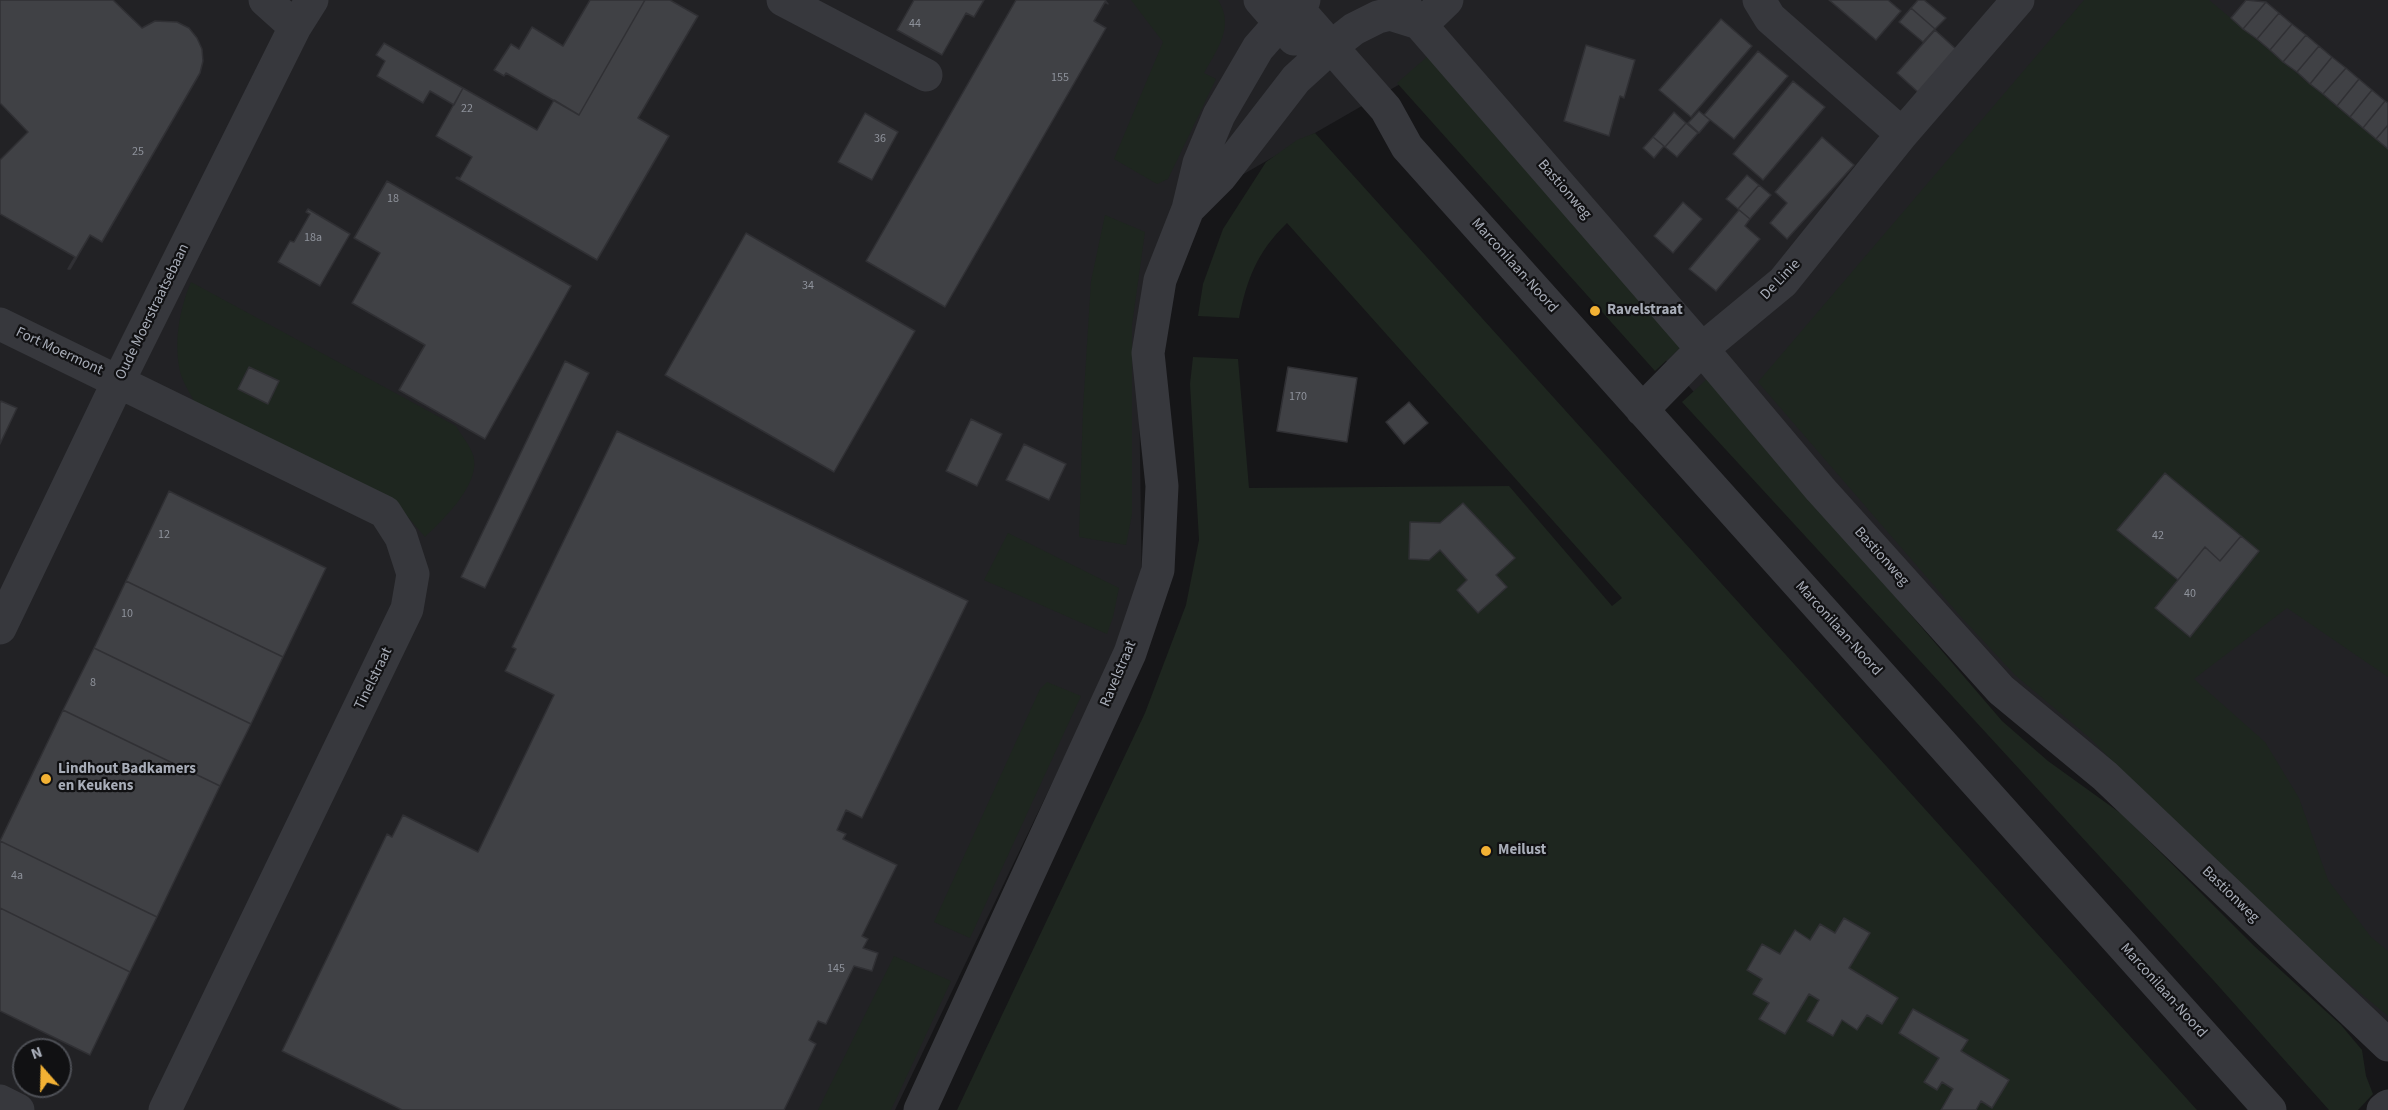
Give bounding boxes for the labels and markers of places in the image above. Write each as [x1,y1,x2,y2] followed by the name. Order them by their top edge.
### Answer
[1607,302,1683,320] place label: Ravelstraat
[1588,304,1602,318] marker: Ravelstraat
[58,761,196,796] place label: Lindhout Badkamers en Keukens
[39,772,53,786] marker: Lindhout Badkamers en Keukens
[1498,842,1546,860] place label: Meilust
[1479,844,1493,858] marker: Meilust

